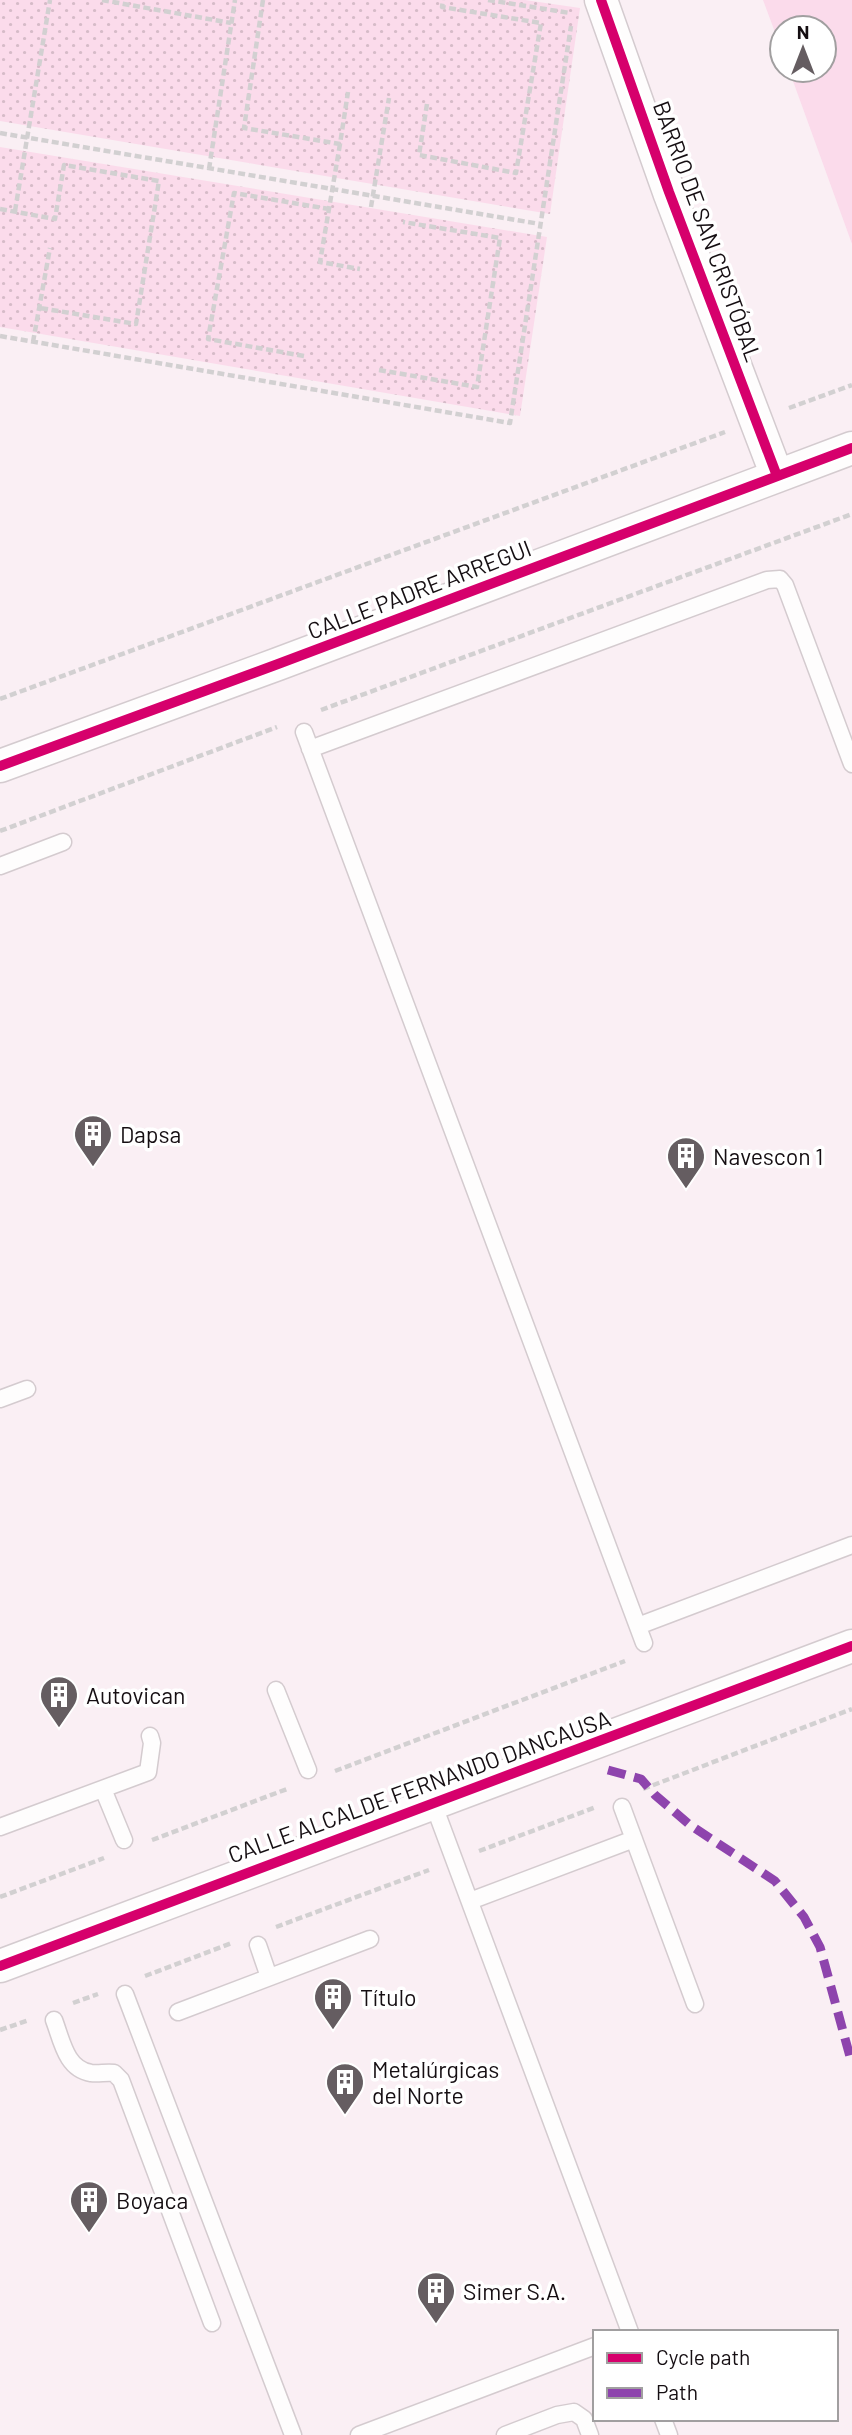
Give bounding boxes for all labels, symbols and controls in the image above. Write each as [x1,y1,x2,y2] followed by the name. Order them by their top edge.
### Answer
[768,14,838,84] north arrow
[797,20,809,43] text: N
[648,97,768,365] street label: BARRIO DE SAN CRISTÓBAL
[303,533,535,645] street label: CALLE PADRE ARREGUI
[72,1113,114,1168] building icon: Dapsa
[120,1120,181,1148] place label: Dapsa
[665,1135,707,1190] building icon: Navescon 1
[713,1142,823,1170] place label: Navescon 1
[38,1674,80,1729] building icon: Autovican
[86,1681,185,1709] place label: Autovican
[224,1704,614,1868] street label: CALLE ALCALDE FERNANDO DANCAUSA
[312,1976,354,2031] building icon: Título
[360,1983,417,2011] place label: Título
[372,2055,499,2109] place label: Metalúrgicas del Norte
[324,2061,366,2116] building icon: Metalúrgicas del Norte
[68,2179,110,2234] building icon: Boyaca
[116,2186,188,2214] place label: Boyaca
[415,2270,457,2325] building icon: Simer S.A.
[463,2277,566,2305] place label: Simer S.A.
[593,2330,838,2421] legend
[656,2344,750,2369] text: Cycle path
[656,2379,698,2404] text: Path

